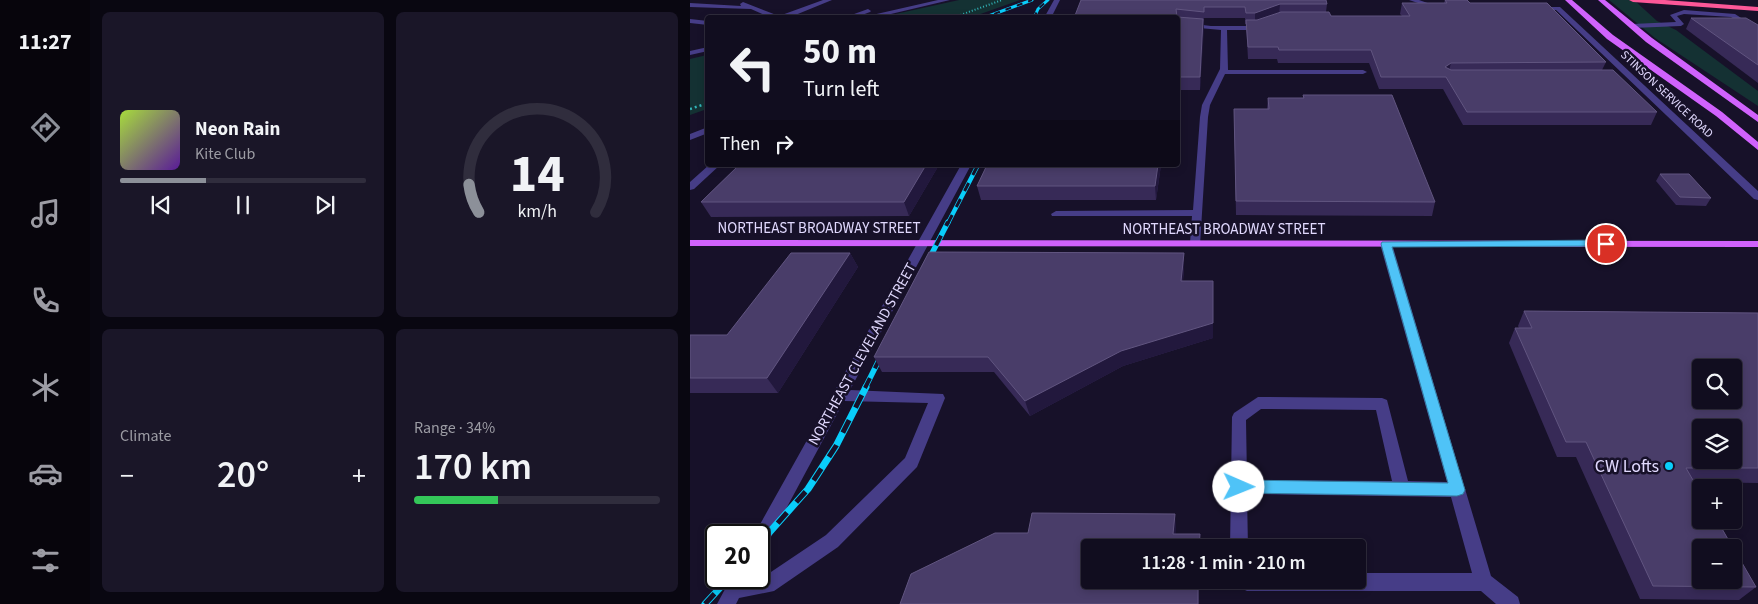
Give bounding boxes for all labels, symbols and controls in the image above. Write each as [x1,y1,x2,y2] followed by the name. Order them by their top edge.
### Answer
[18,26,72,58] text: 11:27
[803,27,877,77] text: 50 m
[720,35,785,100] icon: left
[1617,47,1717,142] street label: STINSON SERVICE ROAD
[803,73,879,105] text: Turn left
[28,110,63,145] icon: directions
[195,116,280,143] text: Neon Rain
[770,130,798,158] icon: right
[720,131,760,158] text: Then
[510,138,564,212] text: 14
[195,143,255,165] text: Kite Club
[147,191,175,219] icon: previous
[229,191,257,219] icon: pause
[311,191,339,219] icon: next
[28,196,63,231] icon: music
[517,199,557,224] text: km/h
[717,218,921,239] street label: NORTHEAST BROADWAY STREET
[1122,219,1326,240] street label: NORTHEAST BROADWAY STREET
[1585,223,1627,265] pin
[1592,230,1620,258] icon: arrive
[803,259,921,449] street label: NORTHEAST CLEVELAND STREET
[28,283,63,318] icon: phone
[1692,359,1742,589] map controls
[1692,359,1742,409] button: search
[28,370,63,405] icon: climate
[414,417,495,439] text: Range · 34%
[1692,419,1742,469] button: layers
[120,425,171,447] text: Climate
[414,440,532,494] text: 170 km
[217,448,269,502] text: 20°
[1595,454,1659,479] place label: CW Lofts
[28,456,63,491] icon: car
[120,456,134,496] text: −
[352,456,366,496] text: +
[1212,460,1264,512] position arrow
[1663,460,1675,472] marker: CW Lofts
[1692,479,1742,529] button: +
[705,524,770,589] speed limit sign: 20
[1692,539,1742,589] button: −
[28,543,63,578] icon: filters
[1141,550,1306,577] text: 11:28 · 1 min · 210 m

